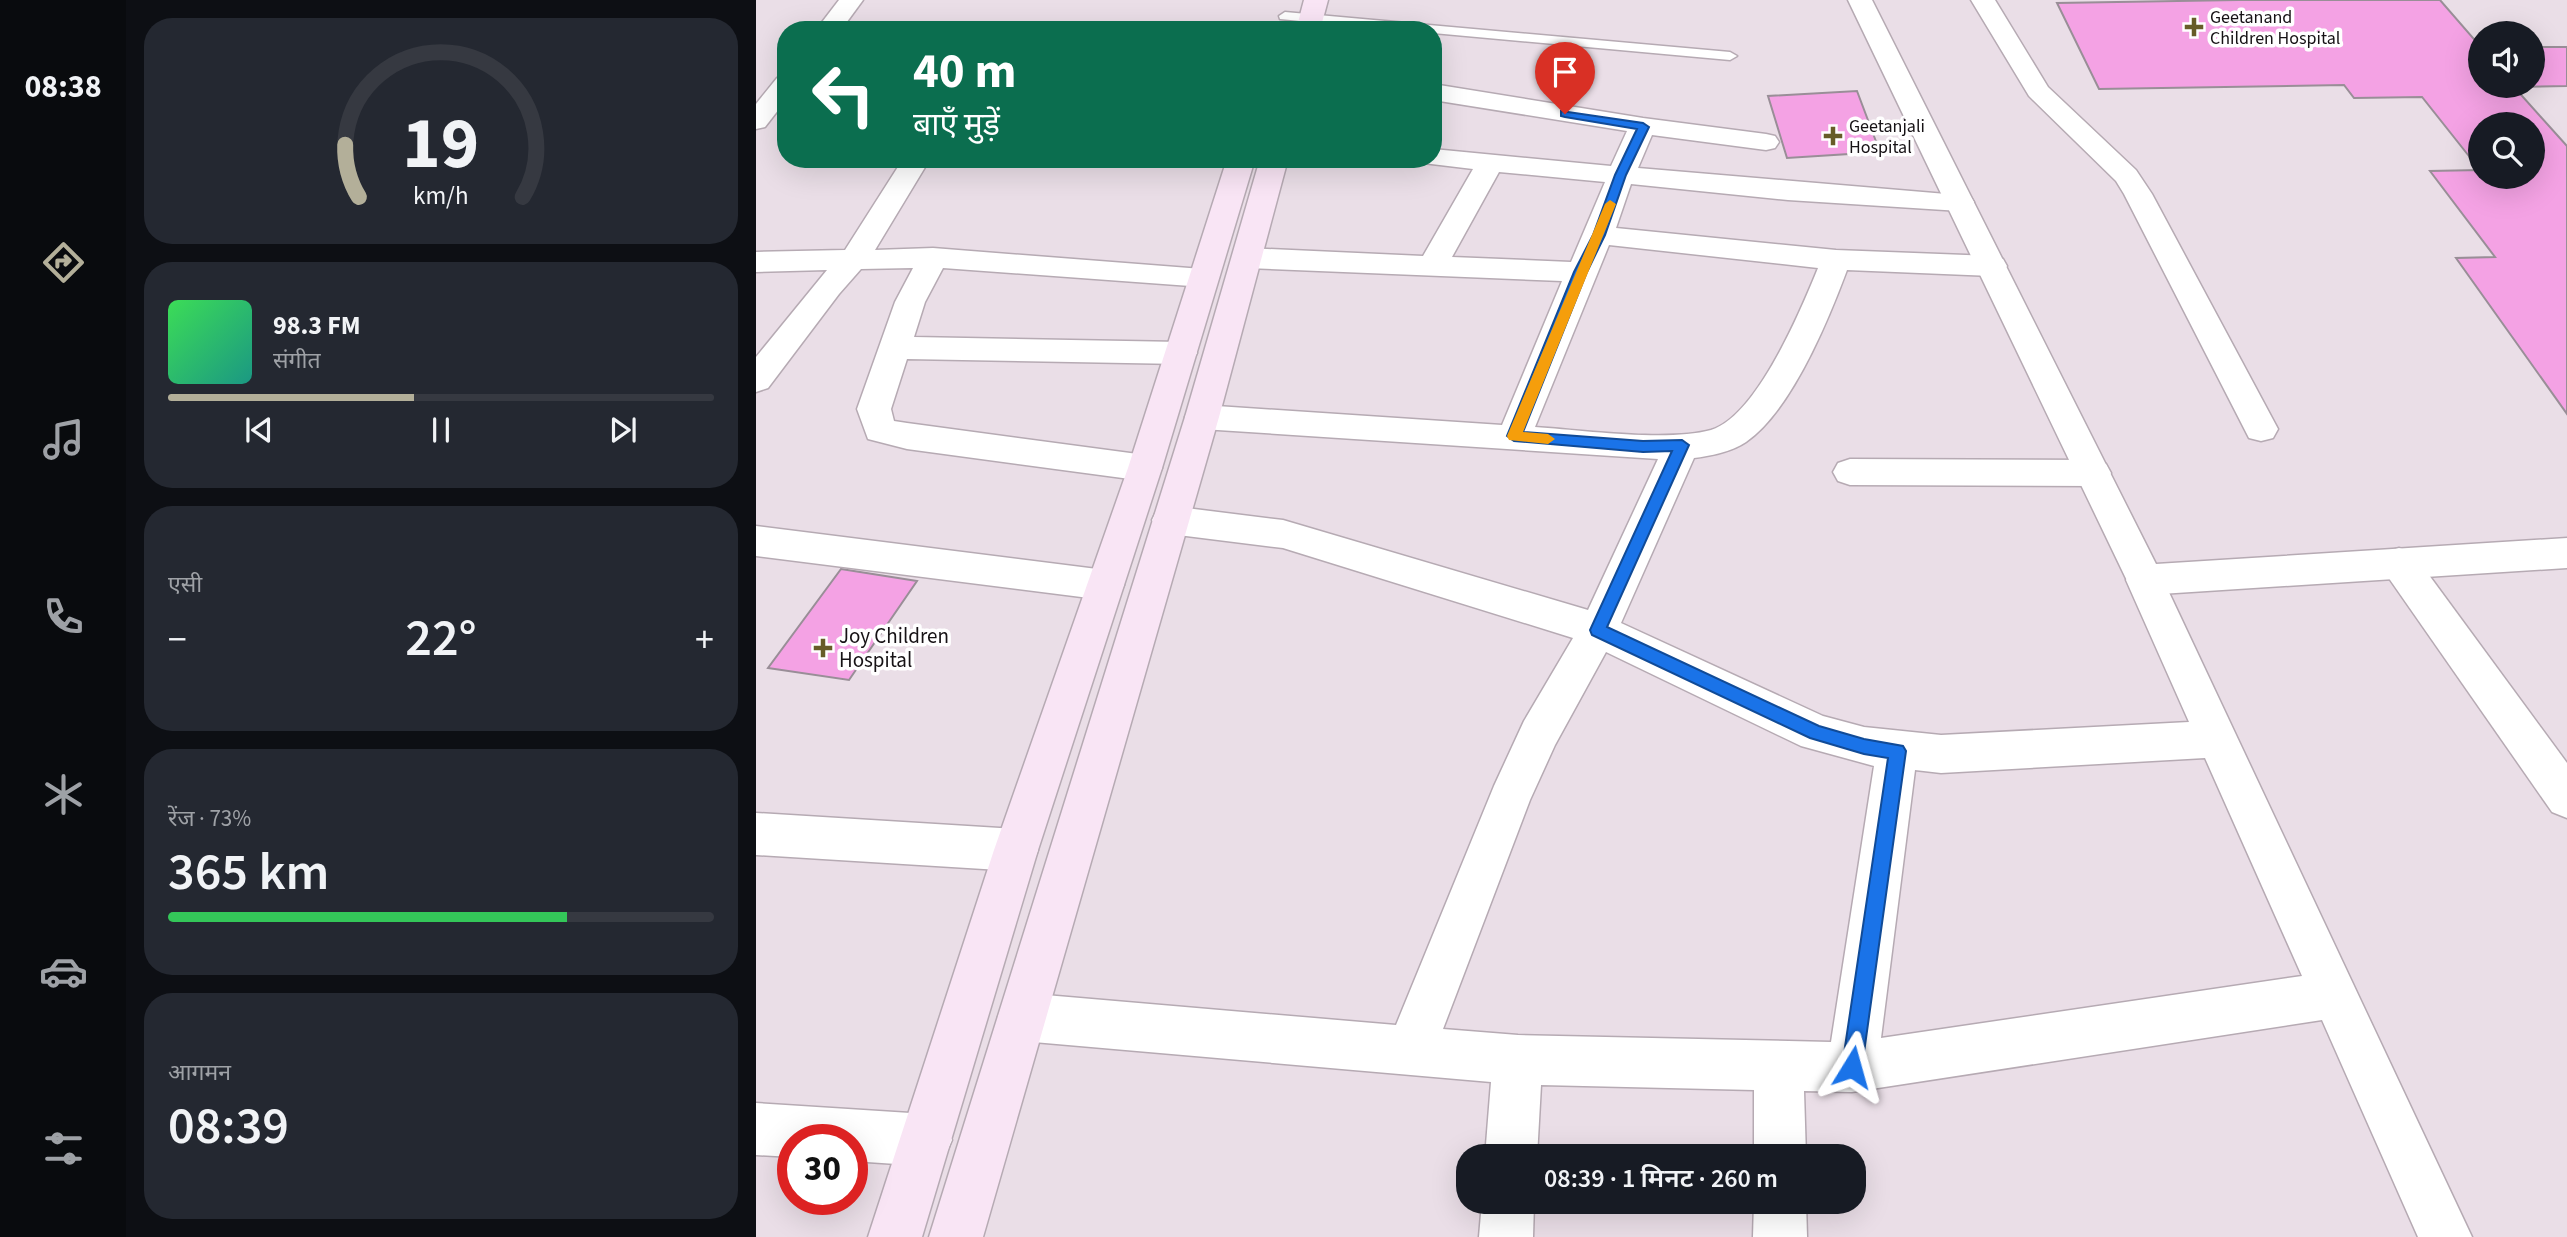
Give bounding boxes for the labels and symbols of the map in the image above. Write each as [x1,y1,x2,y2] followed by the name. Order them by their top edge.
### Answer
[2210,5,2340,51] place label: Geetanand Children Hospital
[2184,17,2204,37] marker: Geetanand Children Hospital
[1535,42,1595,114] pin
[1849,114,1925,160] place label: Geetanjali Hospital
[1823,126,1843,146] marker: Geetanjali Hospital
[839,621,949,675] place label: Joy Children Hospital
[813,638,833,658] marker: Joy Children Hospital
[1815,1030,1889,1104] position arrow
[777,1124,868,1215] speed limit sign: 30

